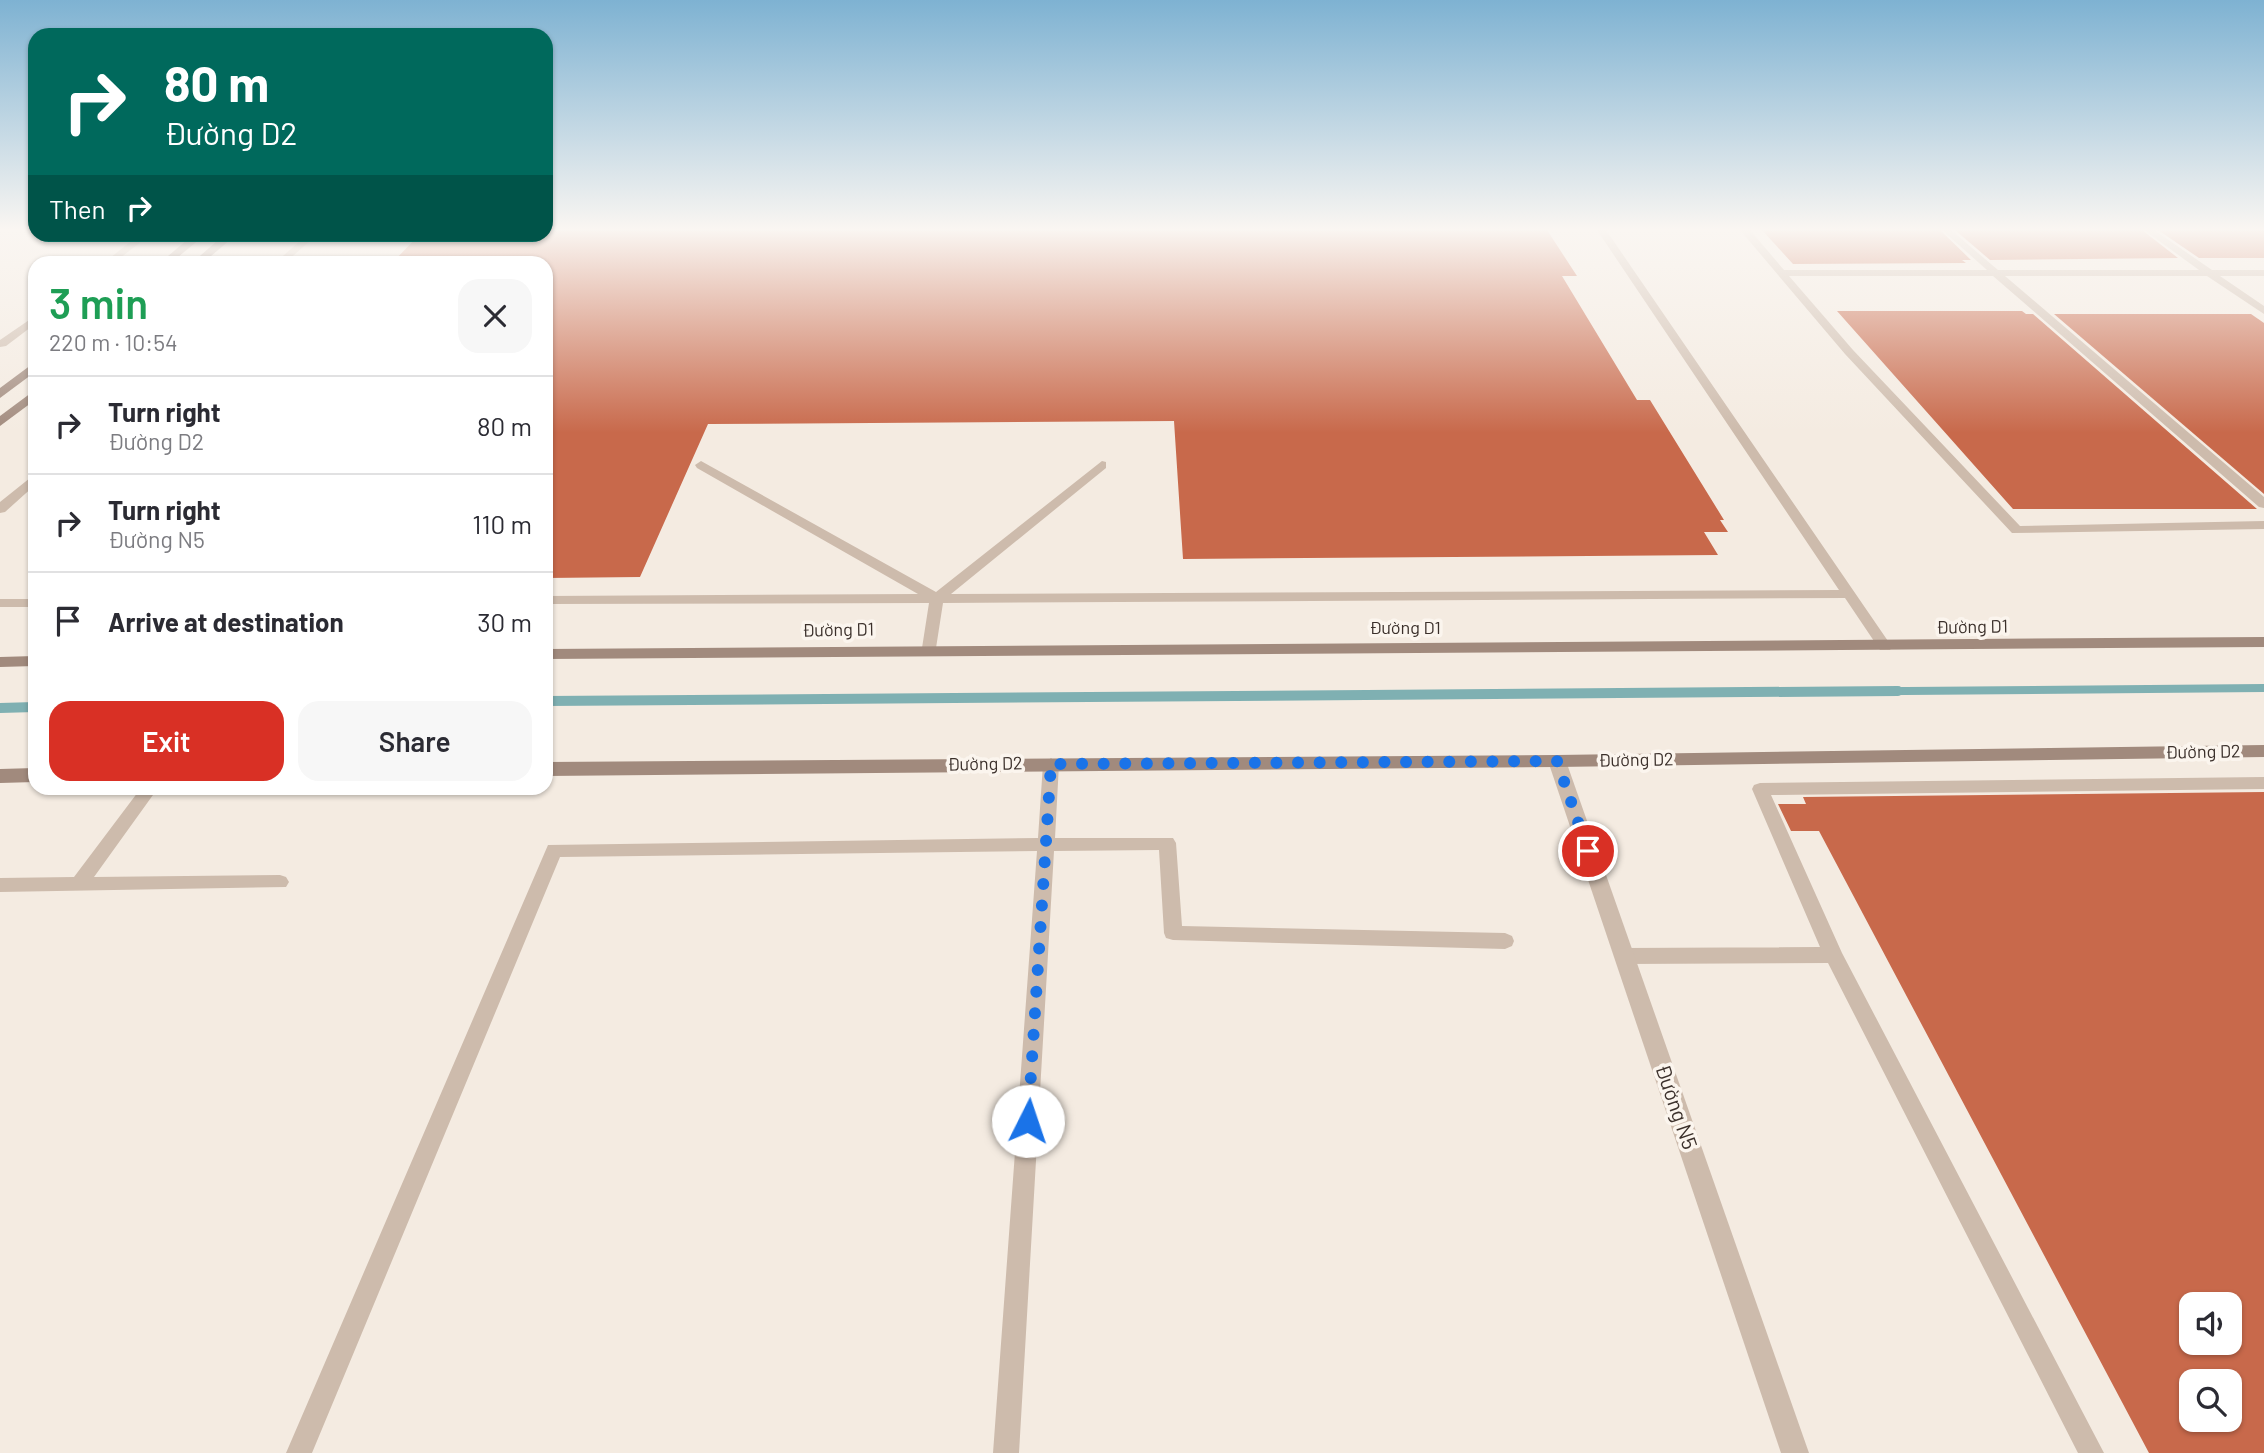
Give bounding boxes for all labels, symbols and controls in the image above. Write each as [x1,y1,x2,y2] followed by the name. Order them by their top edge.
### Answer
[164,53,269,112] text: 80 m
[49,56,140,147] icon: right
[164,113,298,151] text: Đường D2
[120,189,158,227] icon: right
[49,193,106,224] text: Then
[49,277,148,327] text: 3 min
[458,279,532,353] button: close
[49,328,178,356] text: 220 m · 10:54
[108,396,221,427] text: Turn right
[49,406,87,444] icon: right
[477,410,532,441] text: 80 m
[108,427,204,455] text: Đường D2
[108,494,221,525] text: Turn right
[49,504,87,542] icon: right
[472,508,532,539] text: 110 m
[108,525,205,553] text: Đường N5
[49,602,87,640] icon: arrive
[108,606,344,637] text: Arrive at destination
[477,606,532,637] text: 30 m
[1936,614,2008,638] street label: Đường D1
[1369,616,1441,638] street label: Đường D1
[802,617,874,641] street label: Đường D1
[49,701,284,781] button: Exit
[298,701,532,781] button: Share
[2165,739,2241,763] street label: Đường D2
[1598,747,1674,771] street label: Đường D2
[947,751,1023,775] street label: Đường D2
[1558,821,1618,881] pin
[1569,832,1607,870] icon: arrive
[1651,1061,1704,1152] street label: Đường N5
[991,1084,1065,1158] position arrow
[2179,1292,2242,1432] map controls
[2179,1292,2242,1355] button: sound
[2179,1369,2242,1432] button: search

